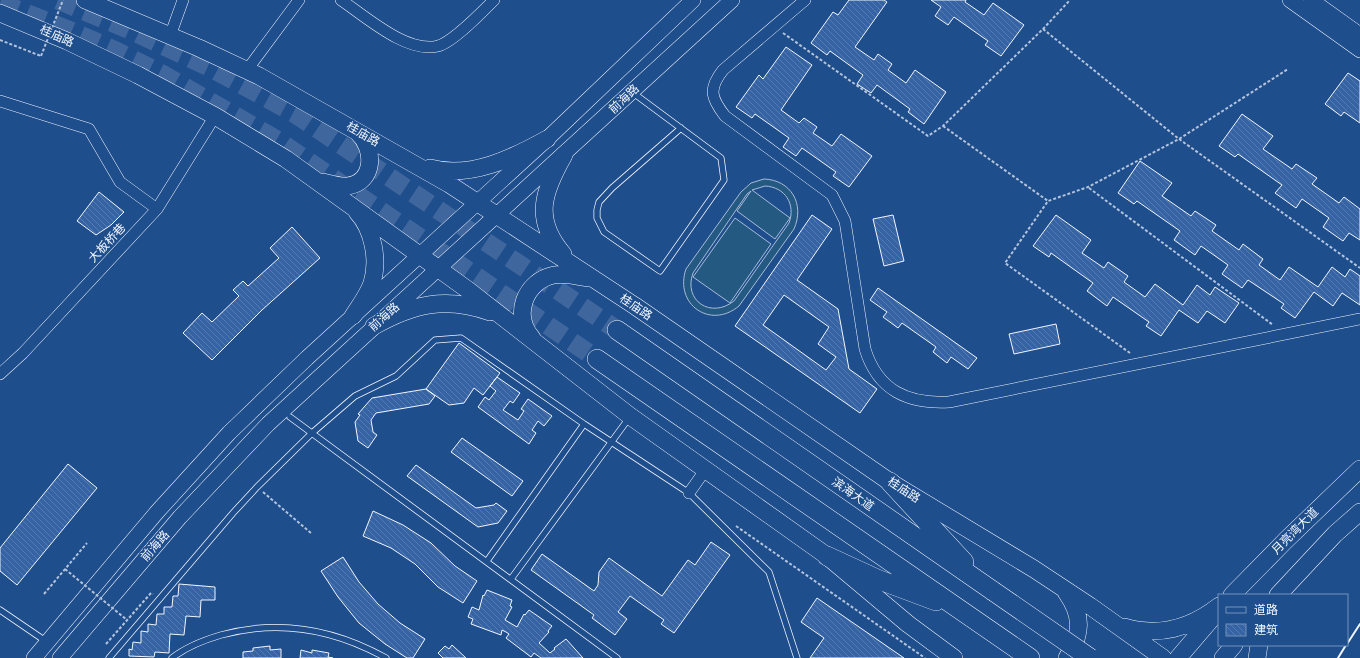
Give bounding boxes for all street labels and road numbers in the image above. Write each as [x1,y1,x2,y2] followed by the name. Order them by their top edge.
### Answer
[38,22,76,49] street label: 桂庙路
[606,82,641,116] street label: 前海路
[344,119,382,148] street label: 桂庙路
[86,221,128,265] street label: 大板桥巷
[618,291,655,322] street label: 桂庙路
[366,300,401,334] street label: 前海路
[830,474,877,513] street label: 滨海大道
[886,474,923,505] street label: 桂庙路
[1269,505,1320,556] street label: 月亮湾大道
[138,528,171,564] street label: 前海路

